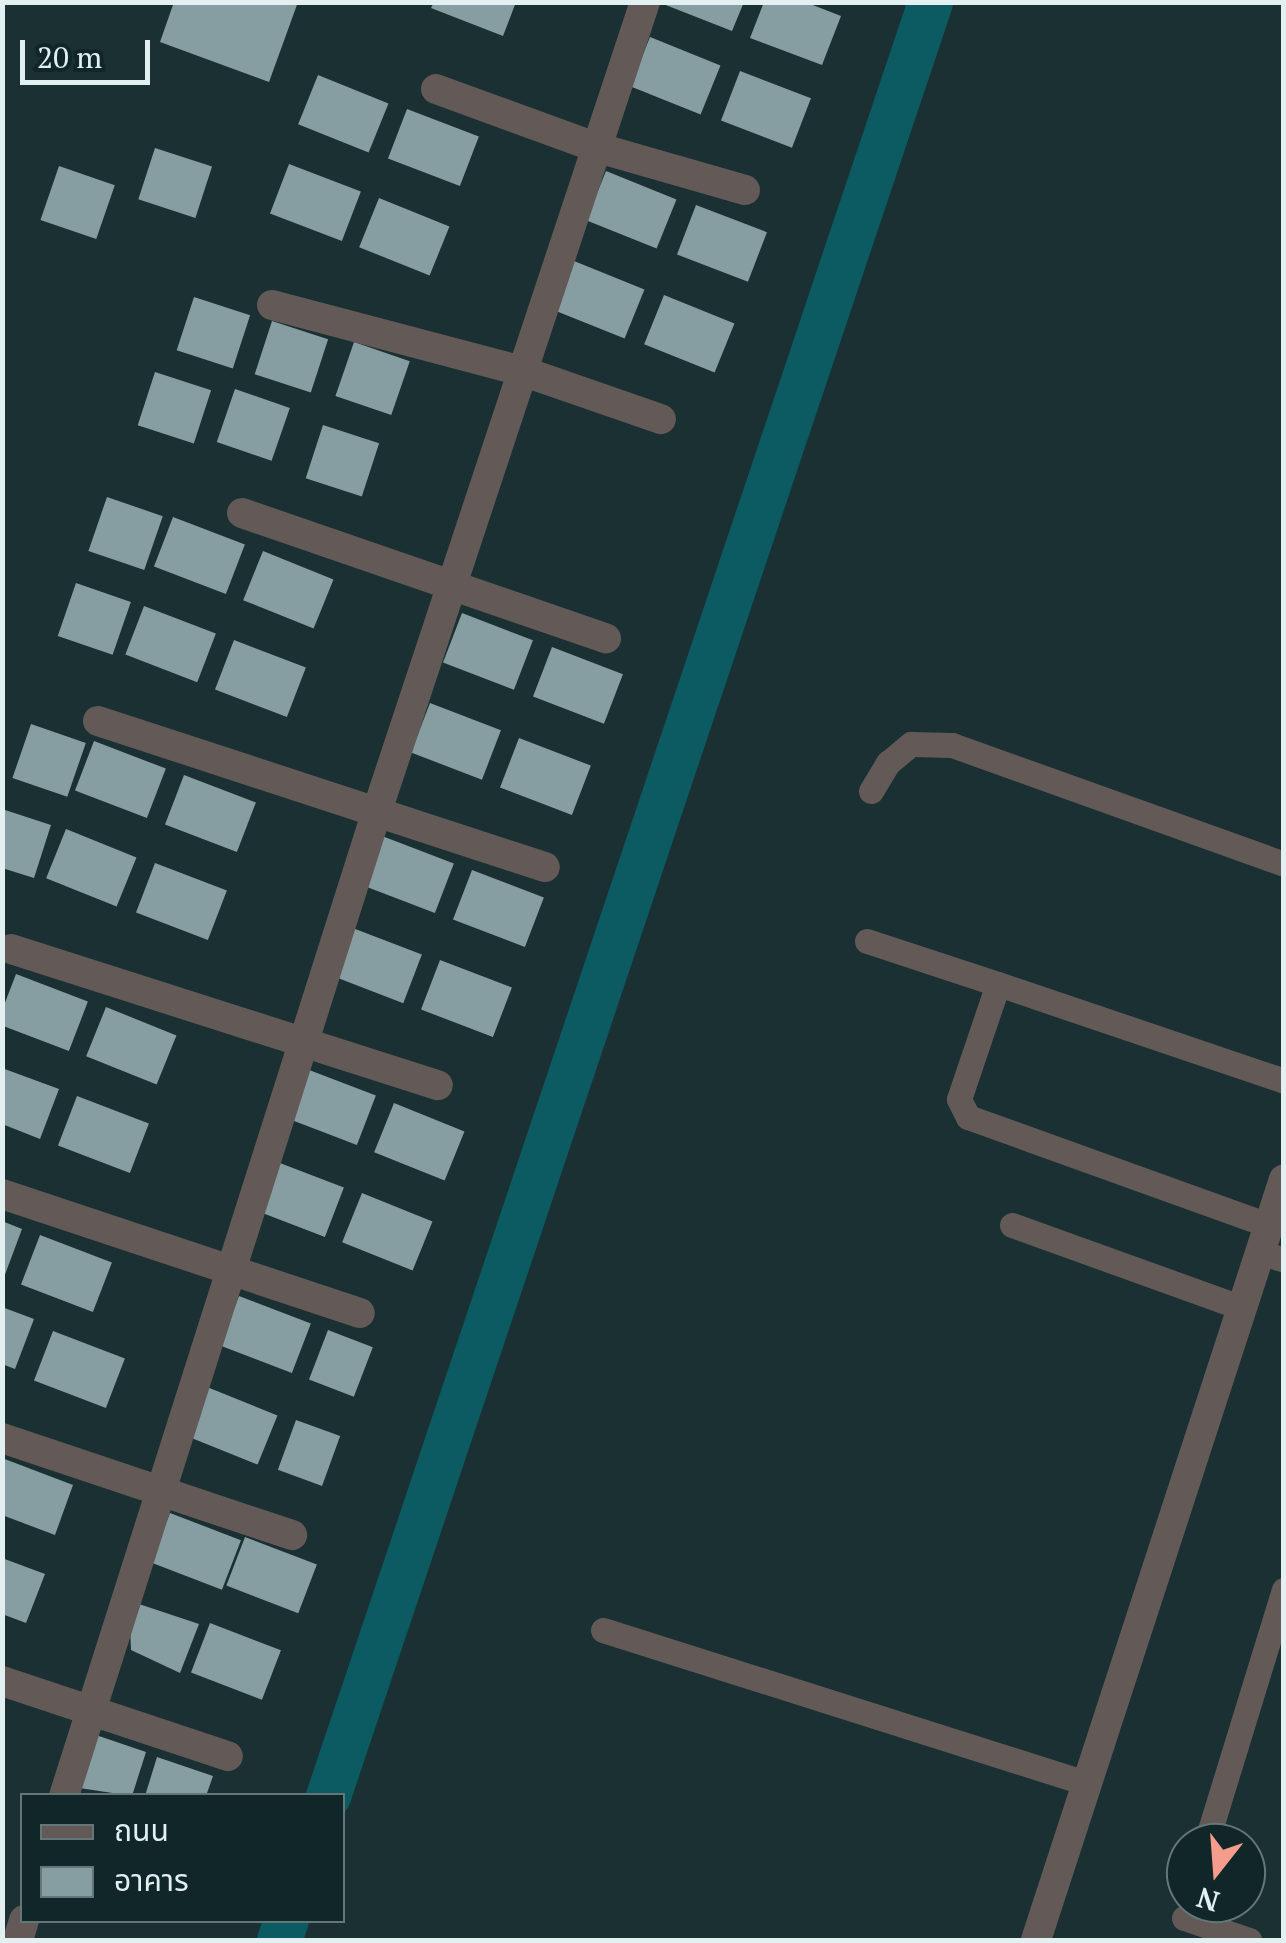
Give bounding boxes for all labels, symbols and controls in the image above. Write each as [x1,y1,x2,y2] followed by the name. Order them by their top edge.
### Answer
[25,20,155,82] scale bar
[37,37,102,77] text: 20 m
[20,1793,345,1923] legend
[114,1810,169,1850] text: ถนน
[1166,1823,1266,1923] north arrow
[114,1860,189,1900] text: อาคาร
[1192,1879,1223,1921] text: N

